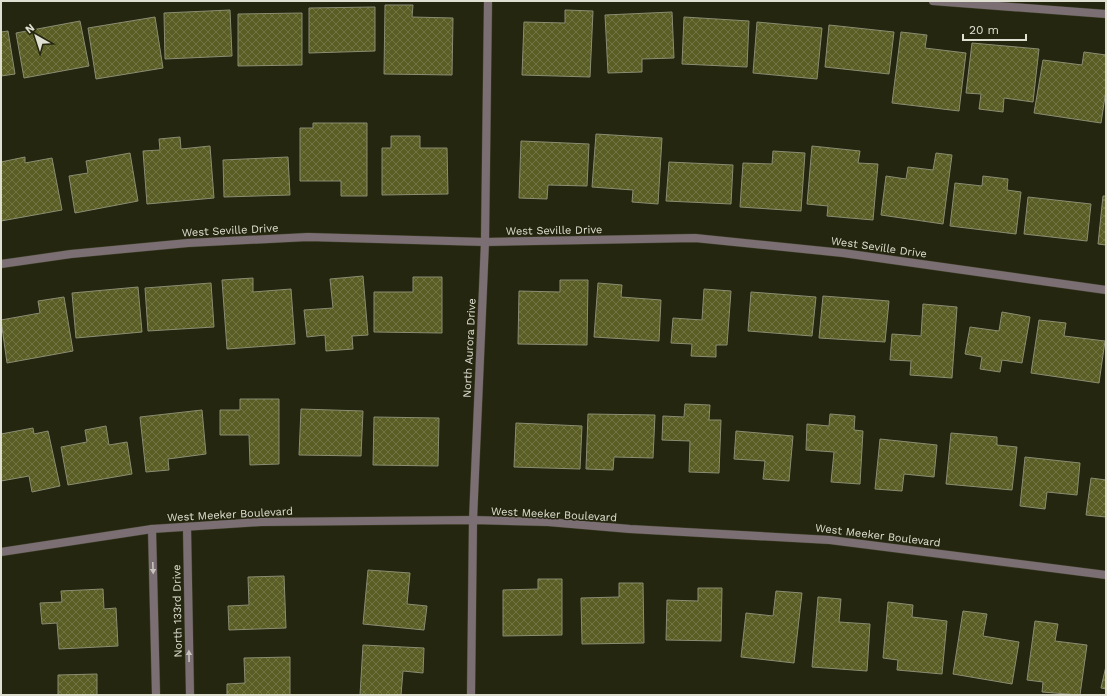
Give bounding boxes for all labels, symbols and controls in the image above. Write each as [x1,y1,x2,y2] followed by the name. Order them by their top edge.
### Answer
[16,16,56,56] north arrow
[963,16,1026,42] scale bar
[23,21,37,36] text: N
[969,23,999,37] text: 20 m
[181,221,279,240] street label: West Seville Drive
[506,223,603,238] street label: West Seville Drive
[830,234,928,261] street label: West Seville Drive
[460,298,479,398] street label: North Aurora Drive
[167,505,293,524] street label: West Meeker Boulevard
[491,505,617,524] street label: West Meeker Boulevard
[815,521,941,550] street label: West Meeker Boulevard
[150,562,156,575] one-way arrow
[170,564,185,658] street label: North 133rd Drive
[186,650,193,662] one-way arrow

